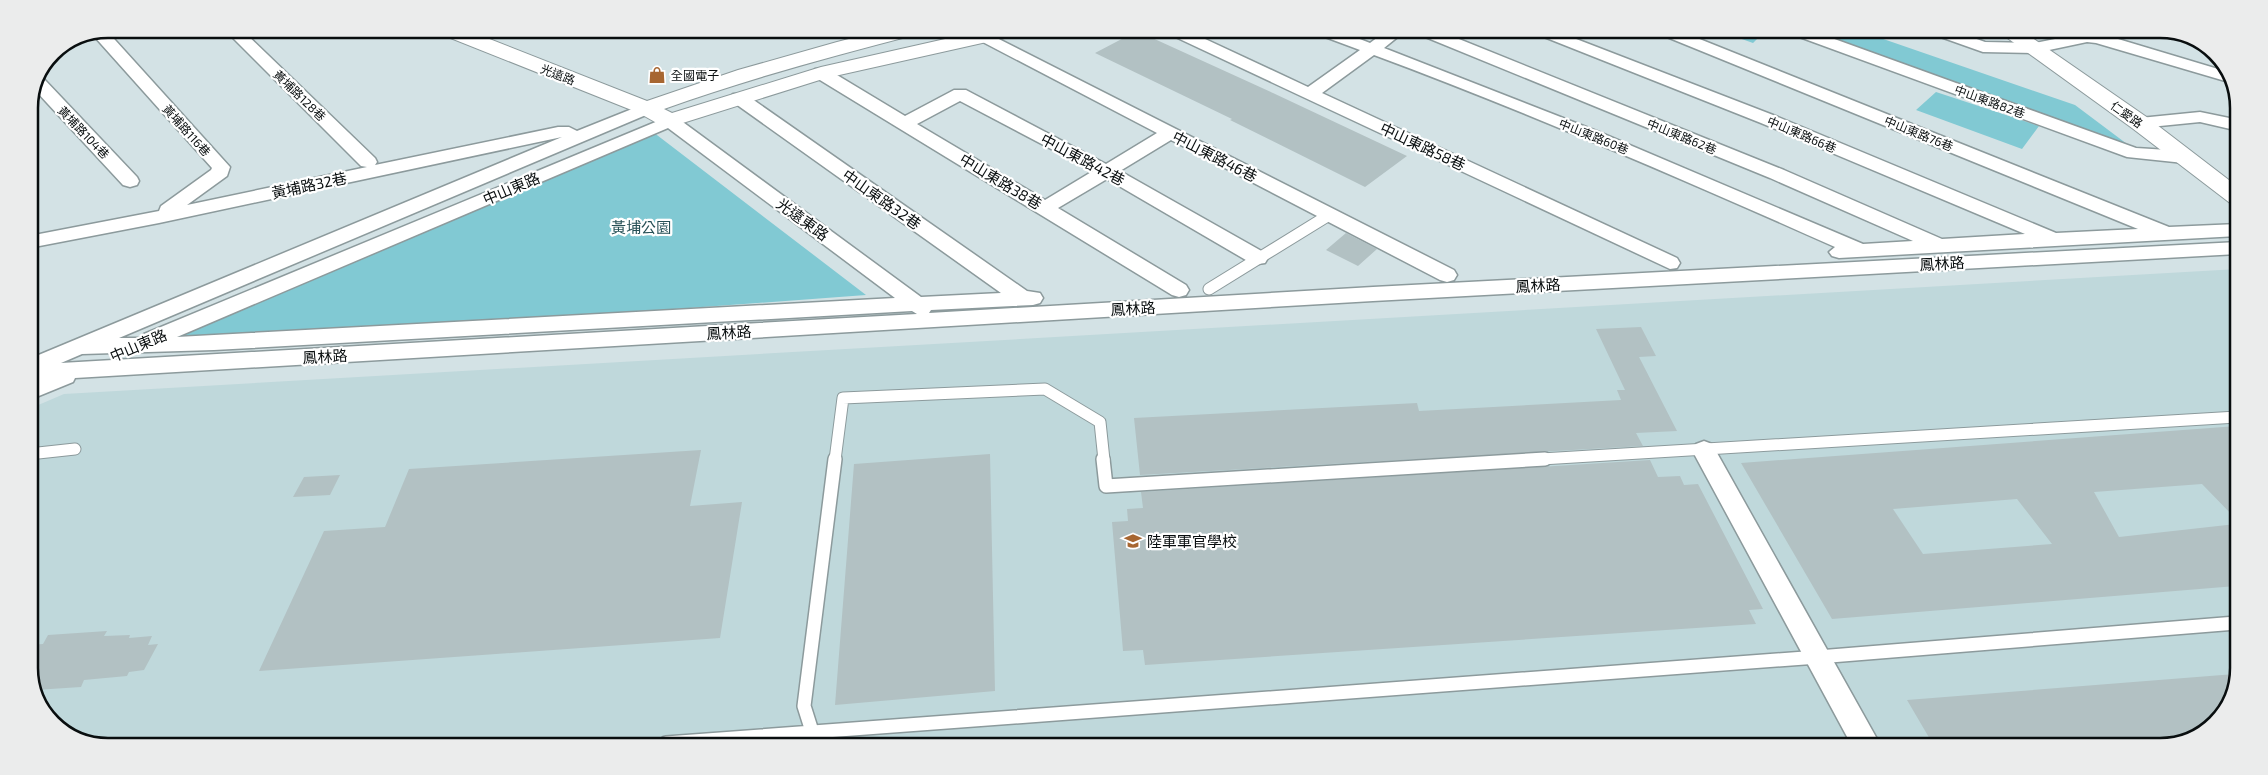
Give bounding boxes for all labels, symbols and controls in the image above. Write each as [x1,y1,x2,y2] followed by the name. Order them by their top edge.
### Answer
[539,61,577,87] street label: 光遠路
[647,65,667,85] shop icon: 全國電子
[271,67,329,123] street label: 黃埔路128巷
[671,68,719,82] place label: 全國電子
[1953,82,2027,120] street label: 中山東路82巷
[2108,98,2146,130] street label: 仁愛路
[160,101,214,159] street label: 黃埔路116巷
[56,103,112,161] street label: 黃埔路104巷
[1765,113,1839,155] street label: 中山東路66巷
[1883,113,1955,153] street label: 中山東路76巷
[1557,116,1631,156] street label: 中山東路60巷
[1645,116,1719,156] street label: 中山東路62巷
[1377,118,1469,174] street label: 中山東路58巷
[1170,127,1260,185] street label: 中山東路46巷
[1038,129,1128,189] street label: 中山東路42巷
[957,149,1045,213] street label: 中山東路38巷
[839,165,925,233] street label: 中山東路32巷
[270,168,348,202] street label: 黃埔路32巷
[480,168,542,208] street label: 中山東路
[773,194,833,244] street label: 光遠東路
[611,218,671,236] park label: 黃埔公園
[1919,253,1965,273] street label: 鳳林路
[1515,275,1561,295] street label: 鳳林路
[1110,298,1156,318] street label: 鳳林路
[706,322,752,342] street label: 鳳林路
[107,325,169,365] street label: 中山東路
[302,346,348,366] street label: 鳳林路
[1123,531,1143,551] school or university icon: 陸軍軍官學校
[1147,532,1237,550] place label: 陸軍軍官學校

